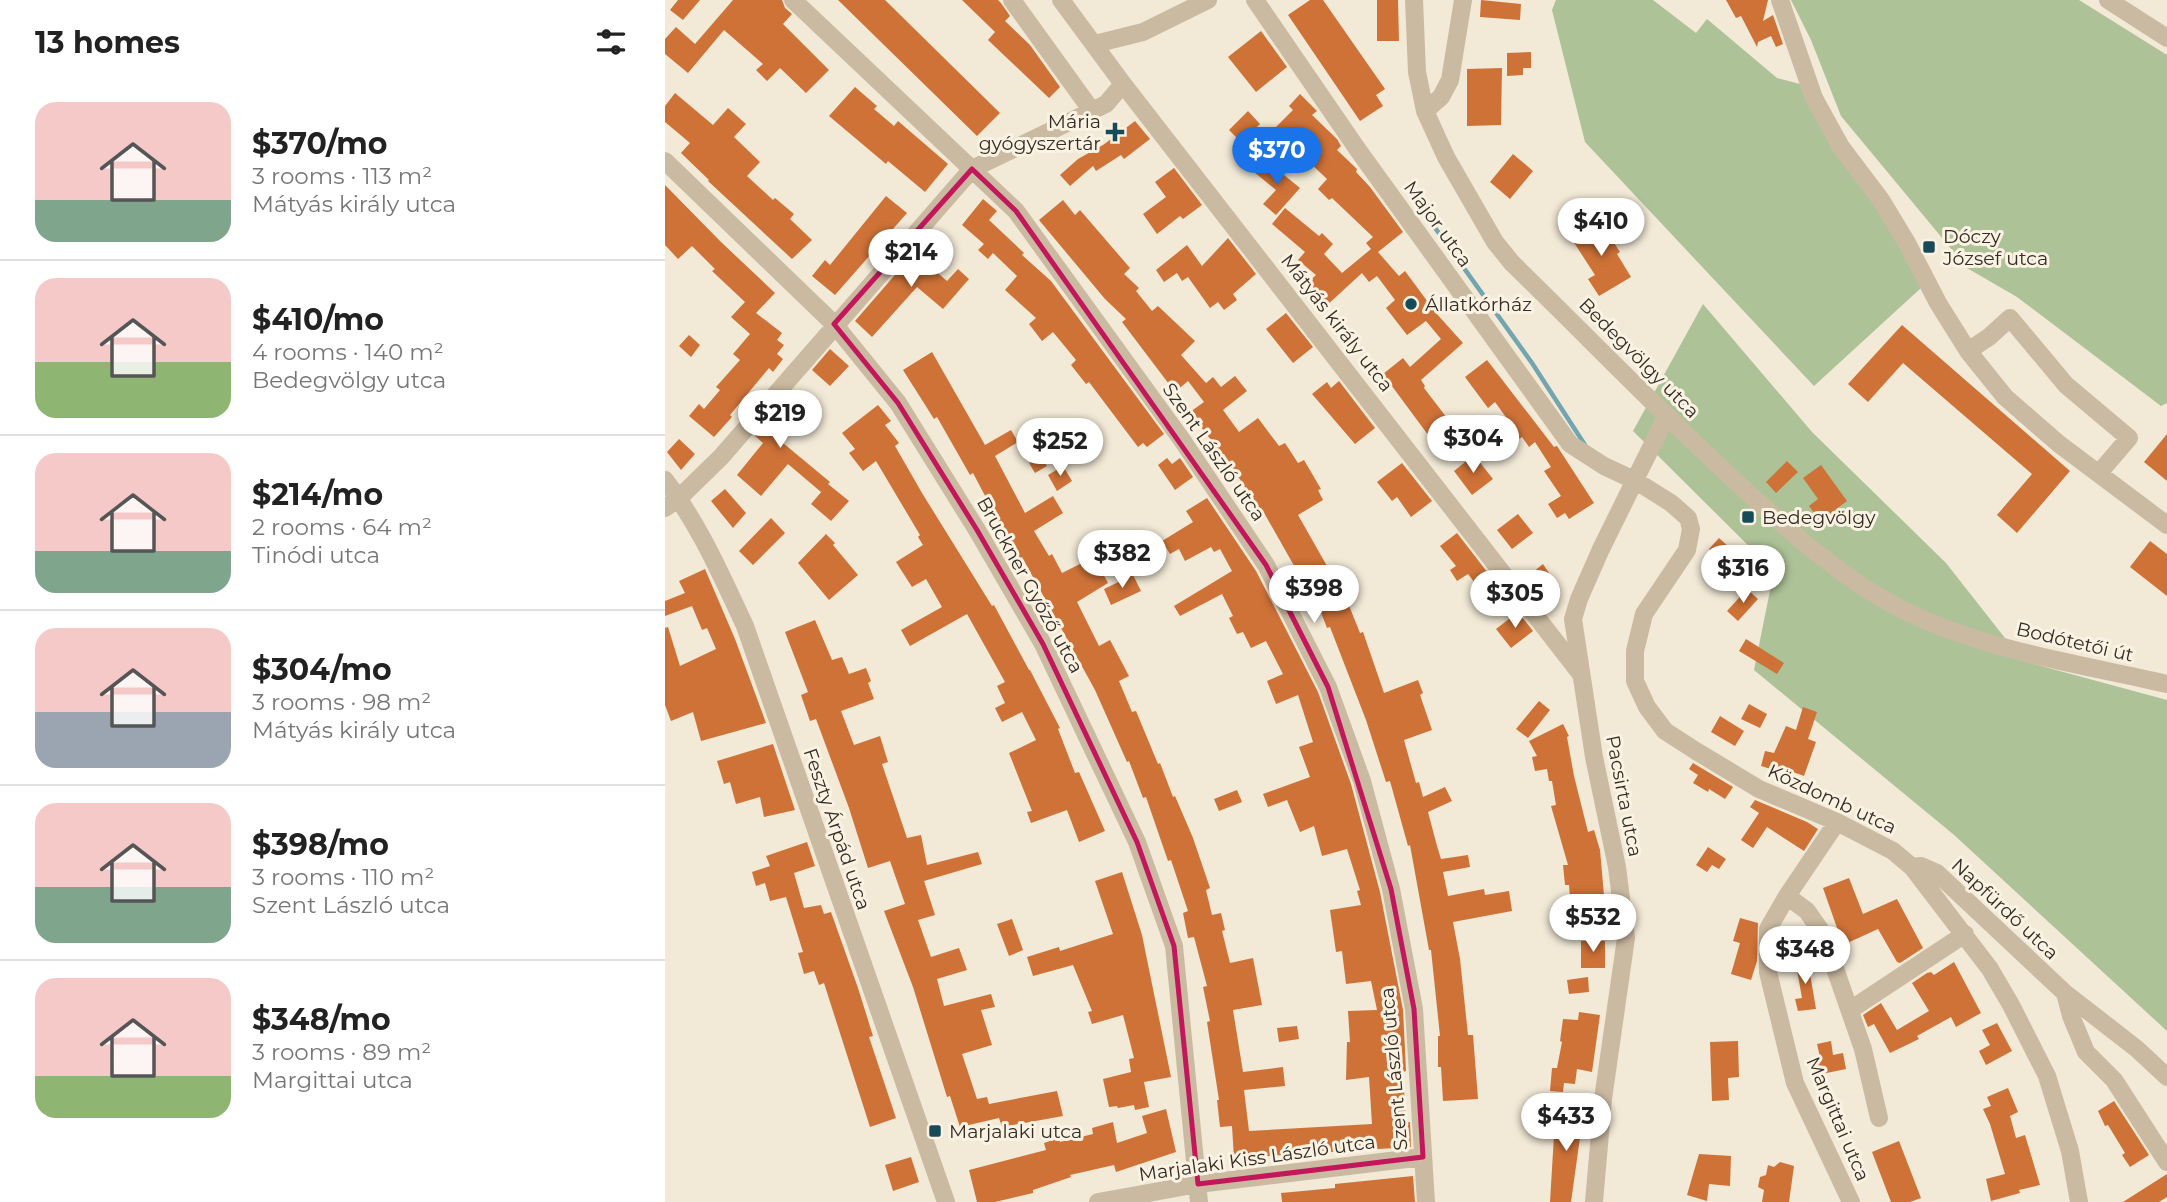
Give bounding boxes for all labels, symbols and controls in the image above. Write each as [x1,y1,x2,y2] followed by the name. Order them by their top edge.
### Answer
[592,23,630,61] icon: filters
[35,24,180,61] text: 13 homes
[979,110,1101,155] place label: Mária gyógyszertár
[1107,124,1123,140] marker: Mária gyógyszertár
[252,125,387,162] text: $370/mo
[1236,128,1318,187] pin: $370
[91,130,175,214] icon: home
[1248,136,1306,164] text: $370
[252,162,432,190] text: 3 rooms · 113 m²
[1399,176,1477,272] street label: Major utca
[252,190,456,218] text: Mátyás király utca
[1560,198,1642,258] pin: $410
[1574,207,1628,235] text: $410
[1942,225,2048,270] place label: Dóczy József utca
[870,230,952,289] pin: $214
[884,238,938,266] text: $214
[1921,239,1937,255] marker: Dóczy József utca
[1276,249,1398,397] street label: Mátyás király utca
[1425,293,1532,316] place label: Állatkórház
[1574,293,1704,423] street label: Bedegvölgy utca
[1403,296,1419,312] marker: Állatkórház
[252,301,384,338] text: $410/mo
[91,306,175,390] icon: home
[252,338,444,366] text: 4 rooms · 140 m²
[252,366,446,394] text: Bedegvölgy utca
[1158,378,1270,526] street label: Szent László utca
[739,391,821,450] pin: $219
[754,399,806,427] text: $219
[1432,416,1514,475] pin: $304
[1019,419,1101,478] pin: $252
[1443,424,1503,452] text: $304
[1032,427,1088,455] text: $252
[252,476,383,513] text: $214/mo
[91,481,175,565] icon: home
[972,493,1088,677] street label: Bruckner Győző utca
[1762,506,1876,529] place label: Bedegvölgy
[1740,509,1756,525] marker: Bedegvölgy
[252,513,432,541] text: 2 rooms · 64 m²
[1081,530,1163,590] pin: $382
[1094,539,1150,567] text: $382
[252,541,380,569] text: Tinódi utca
[1702,546,1784,605] pin: $316
[1717,554,1769,582] text: $316
[1273,566,1355,625] pin: $398
[1474,570,1556,630] pin: $305
[1285,574,1343,602] text: $398
[1486,579,1544,607] text: $305
[2014,617,2136,667] street label: Bodótetői út
[252,651,392,688] text: $304/mo
[91,656,175,740] icon: home
[252,688,431,716] text: 3 rooms · 98 m²
[252,716,456,744] text: Mátyás király utca
[1601,733,1647,859] street label: Pacsirta utca
[799,745,875,913] street label: Feszty Árpád utca
[1764,759,1900,839] street label: Közdomb utca
[252,826,389,863] text: $398/mo
[91,831,175,915] icon: home
[1947,854,2063,964] street label: Napfürdő utca
[252,863,434,891] text: 3 rooms · 110 m²
[252,891,450,919] text: Szent László utca
[1552,894,1634,954] pin: $532
[1565,903,1621,931] text: $532
[1764,926,1846,986] pin: $348
[1775,935,1835,963] text: $348
[1375,986,1413,1152] street label: Szent László utca
[252,1001,391,1038] text: $348/mo
[91,1006,175,1090] icon: home
[252,1038,431,1066] text: 3 rooms · 89 m²
[1801,1053,1875,1185] street label: Margittai utca
[252,1066,413,1094] text: Margittai utca
[1525,1094,1607,1153] pin: $433
[1537,1102,1595,1130] text: $433
[949,1120,1082,1143] place label: Marjalaki utca
[927,1123,943,1139] marker: Marjalaki utca
[1137,1130,1377,1186] street label: Marjalaki Kiss László utca

